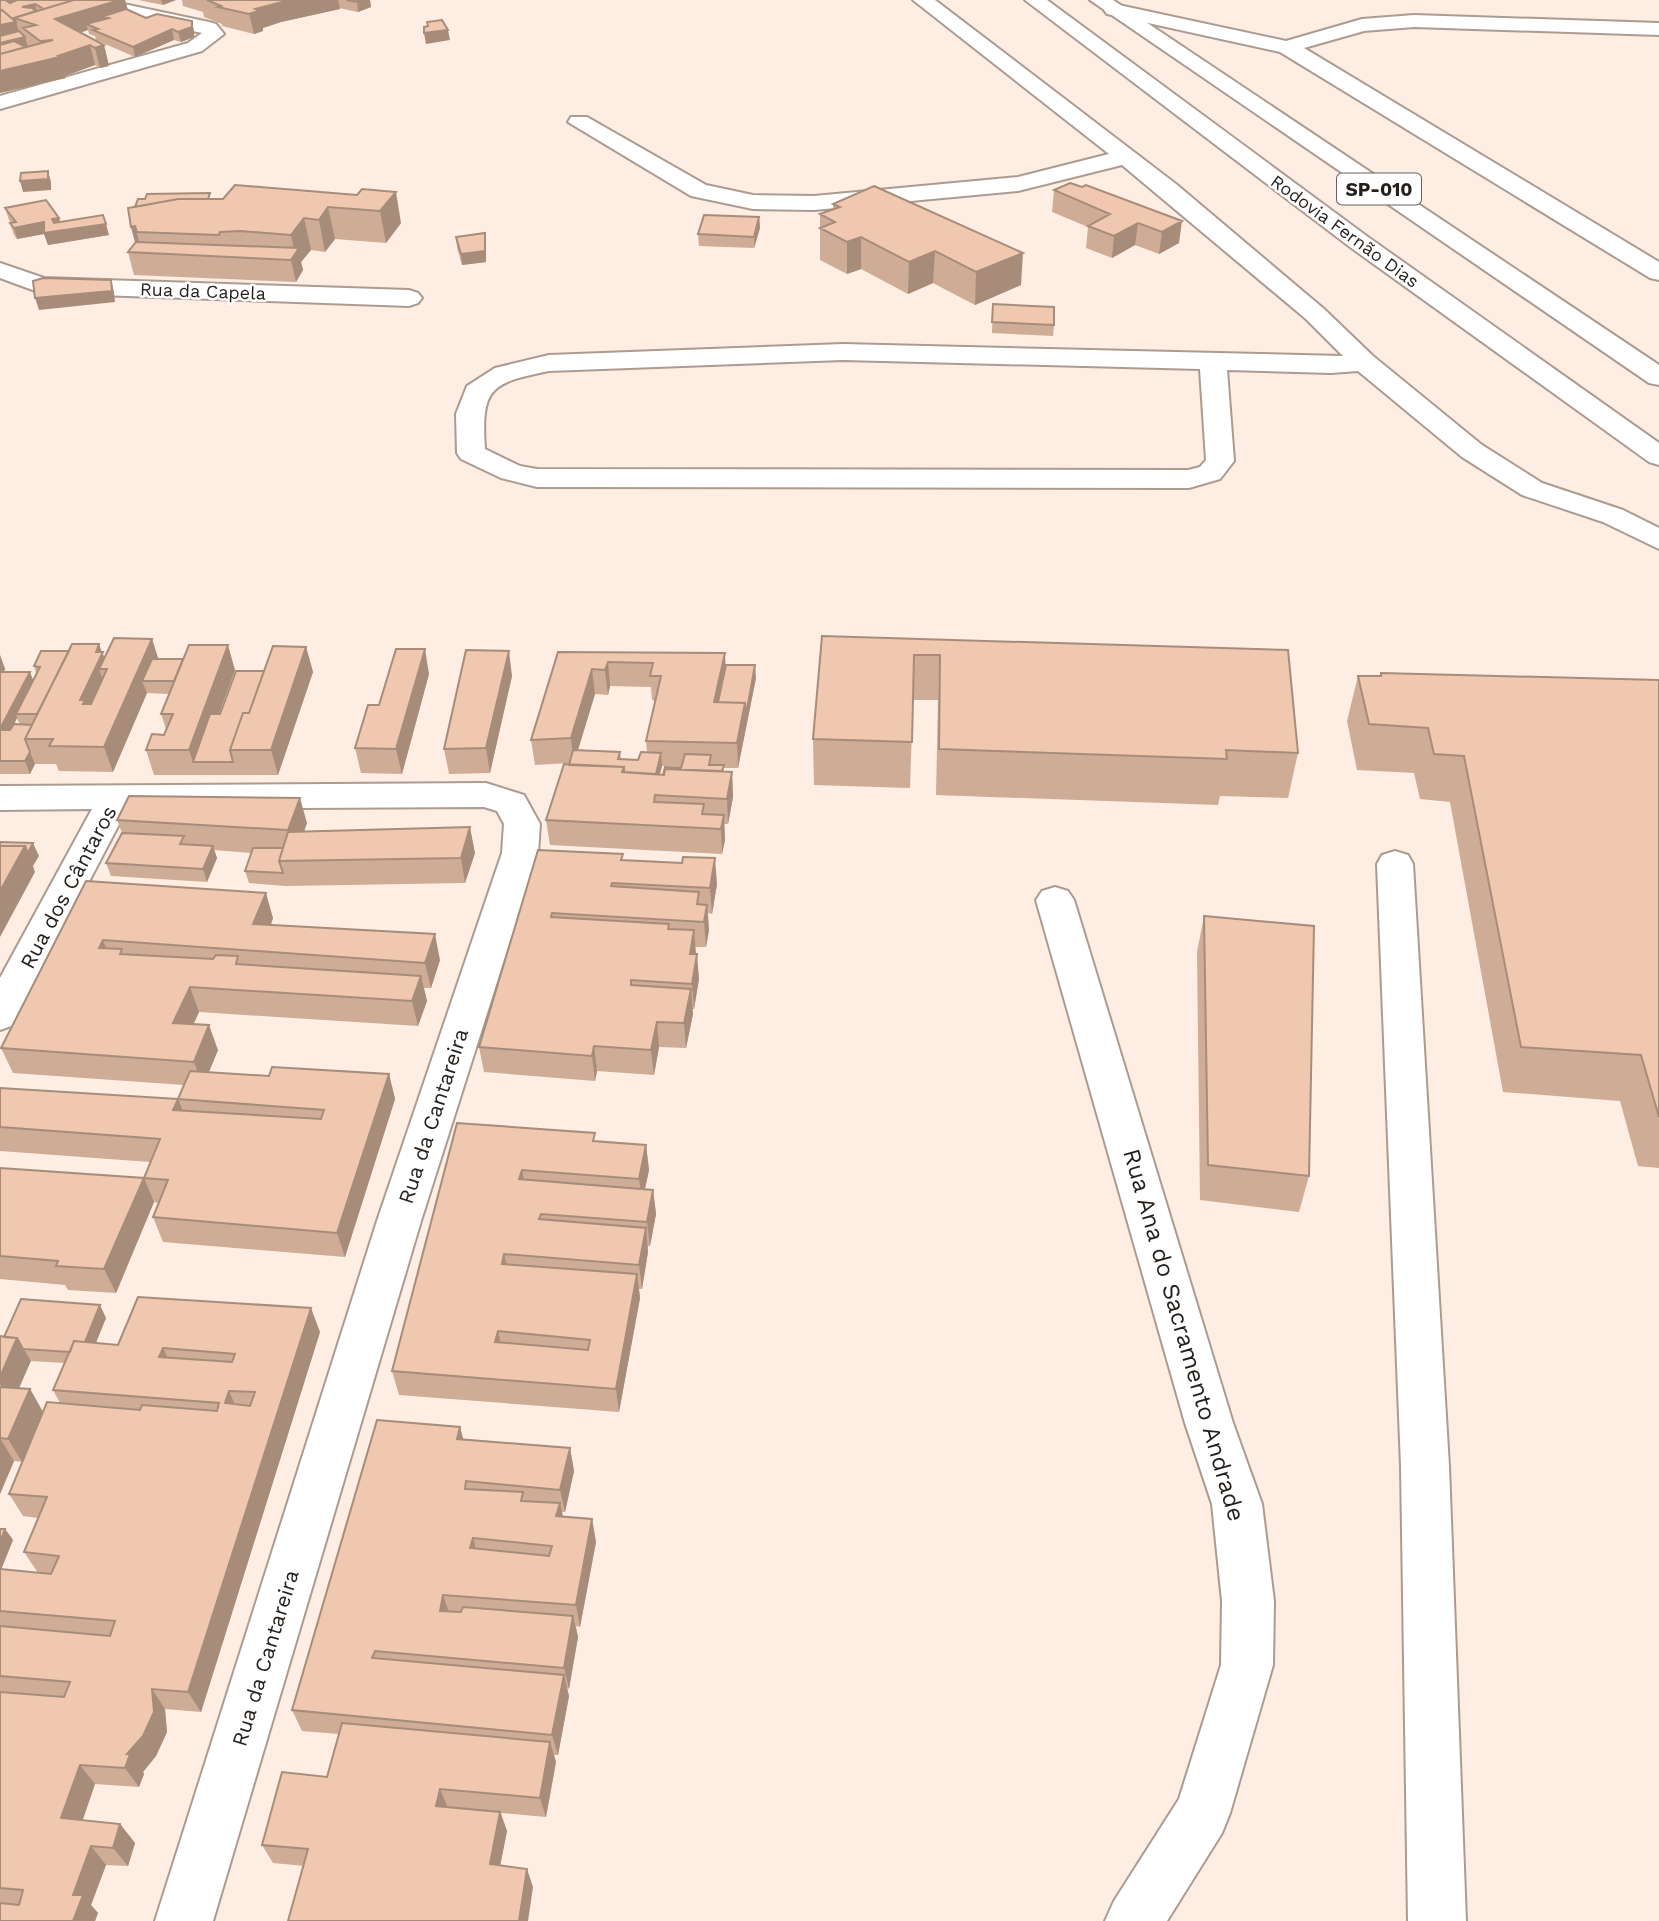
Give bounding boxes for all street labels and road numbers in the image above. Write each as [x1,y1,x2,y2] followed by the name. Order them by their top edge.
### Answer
[1267,170,1423,292] street label: Rodovia Fernão Dias
[1337,174,1421,204] road number: SP-010
[140,278,266,304] street label: Rua da Capela
[14,801,122,973] street label: Rua dos Cântaros
[393,1025,473,1207] street label: Rua da Cantareira
[1117,1145,1251,1525] street label: Rua Ana do Sacramento Andrade
[226,1567,304,1749] street label: Rua da Cantareira

